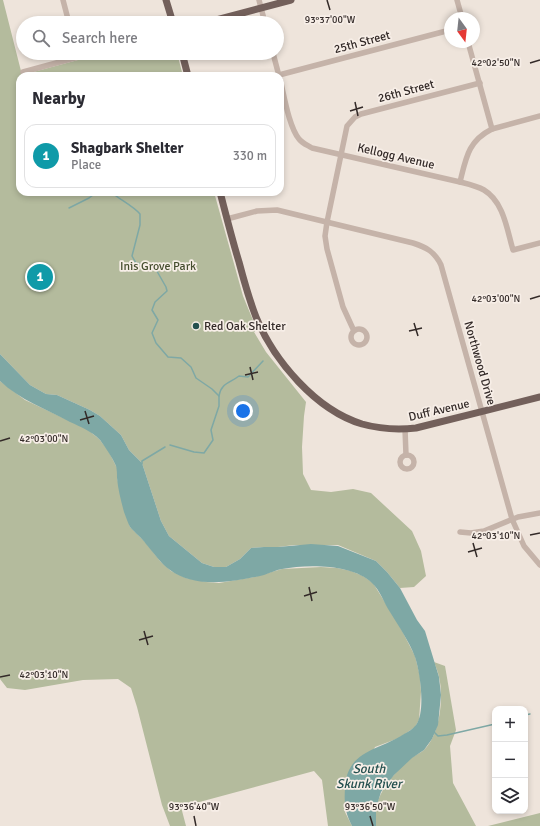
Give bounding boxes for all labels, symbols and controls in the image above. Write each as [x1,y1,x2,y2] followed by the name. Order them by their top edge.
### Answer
[444,12,480,48] north arrow
[305,14,356,26] text: 93°37'00"W
[16,16,284,60] search box
[30,27,52,49] icon: search
[332,28,392,57] street label: 25th Street
[62,29,138,47] text: Search here
[472,57,520,69] text: 42°02'50"N
[376,77,436,106] street label: 26th Street
[32,88,85,109] text: Nearby
[71,139,183,157] text: Shagbark Shelter
[356,140,436,173] street label: Kellogg Avenue
[42,148,50,164] text: 1
[233,148,267,164] text: 330 m
[71,157,101,173] text: Place
[120,259,196,274] park label: Inis Grove Park
[27,262,53,292] pin: 1
[472,293,520,305] text: 42°03'00"N
[204,319,286,334] place label: Red Oak Shelter
[460,320,499,407] street label: Northwood Drive
[191,321,201,331] marker: Red Oak Shelter
[407,396,471,425] street label: Duff Avenue
[233,401,253,421] your location
[20,433,68,445] text: 42°03'00"N
[472,530,520,542] text: 42°03'10"N
[20,669,68,681] text: 42°03'10"N
[492,706,528,814] map controls
[492,706,528,742] button: +
[492,742,528,778] button: −
[336,761,404,792] water label: South Skunk River
[492,778,528,814] button: layers
[169,801,220,813] text: 93°36'40"W
[345,801,396,813] text: 93°36'50"W

